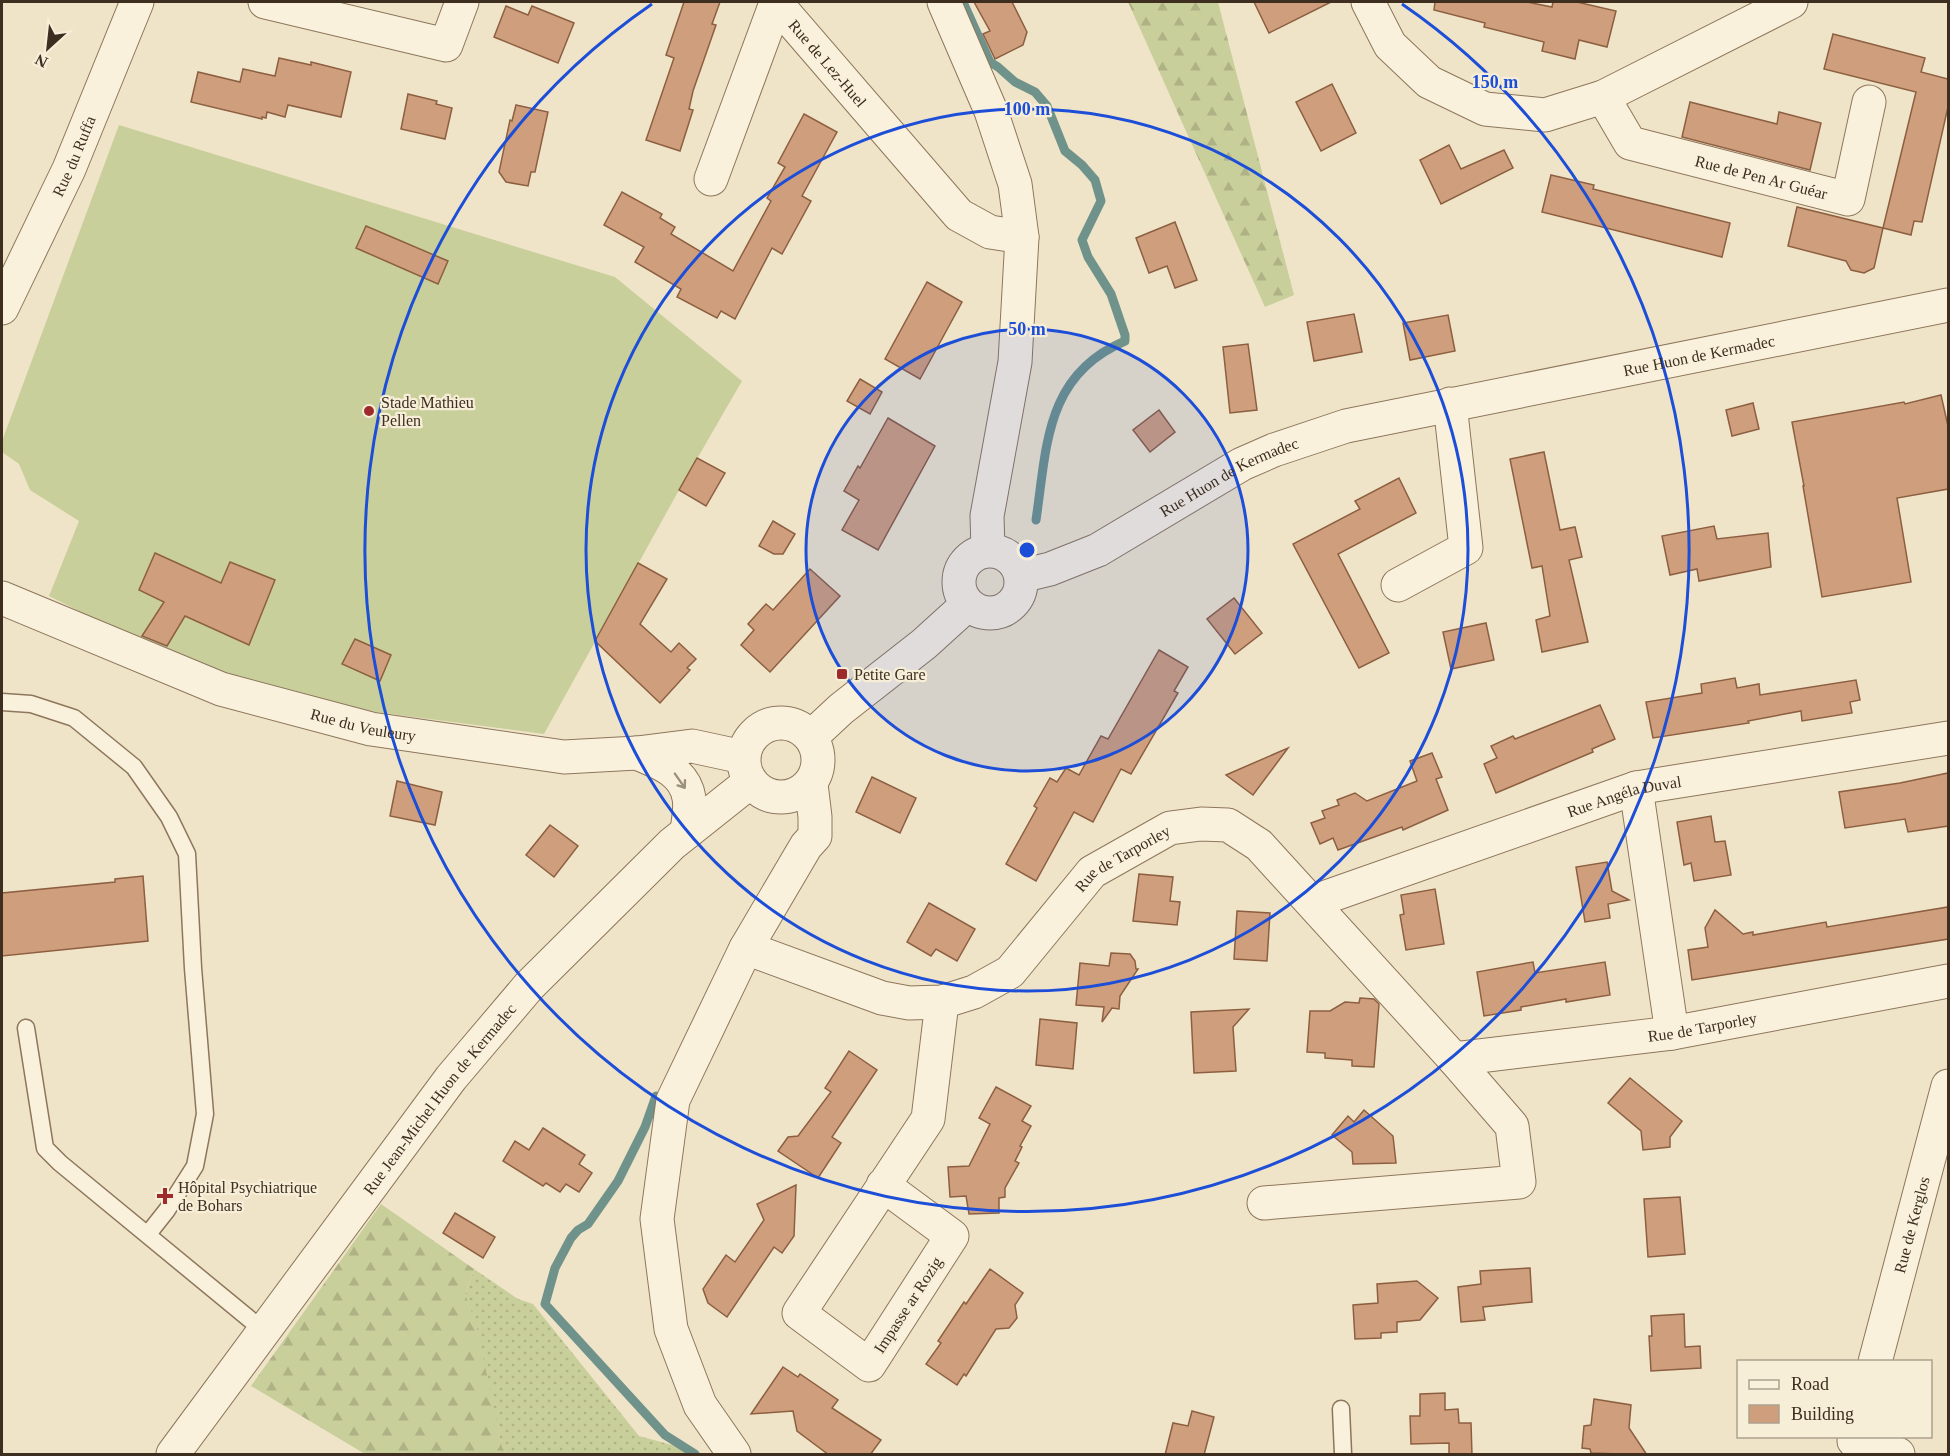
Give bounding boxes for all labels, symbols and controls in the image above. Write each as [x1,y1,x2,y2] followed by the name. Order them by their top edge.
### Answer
[786,16,870,110] street label: Rue de Lez-Huel
[18,18,78,78] north arrow
[32,51,50,71] text: N
[1472,72,1518,92] text: 150 m
[1004,99,1050,119] text: 100 m
[49,113,98,199] street label: Rue du Ruffa
[1693,152,1830,202] street label: Rue de Pen Ar Guéar
[1008,319,1046,339] text: 50 m
[1622,332,1776,379] street label: Rue Huon de Kermadec
[381,394,474,429] place label: Stade Mathieu Pellen
[362,404,376,418] marker: Stade Mathieu Pellen
[1157,434,1300,520] street label: Rue Huon de Kermadec
[1017,540,1037,560] centre of rings
[854,666,926,683] place label: Petite Gare
[835,667,849,681] marker: Petite Gare
[309,705,417,745] street label: Rue du Veuleury
[1565,772,1683,820] street label: Rue Angéla Duval
[674,773,686,789] one-way arrow
[1071,821,1173,895] street label: Rue de Tarporley
[360,1000,519,1197] street label: Rue Jean-Michel Huon de Kermadec
[1647,1009,1758,1044] street label: Rue de Tarporley
[1890,1175,1932,1275] street label: Rue de Kerglos
[178,1179,317,1214] place label: Hôpital Psychiatrique de Bohars
[156,1187,174,1205] marker: Hôpital Psychiatrique de Bohars
[871,1254,946,1357] street label: Impasse ar Rozig
[1737,1360,1932,1438] legend
[1791,1374,1829,1394] text: Road
[1791,1404,1854,1424] text: Building

